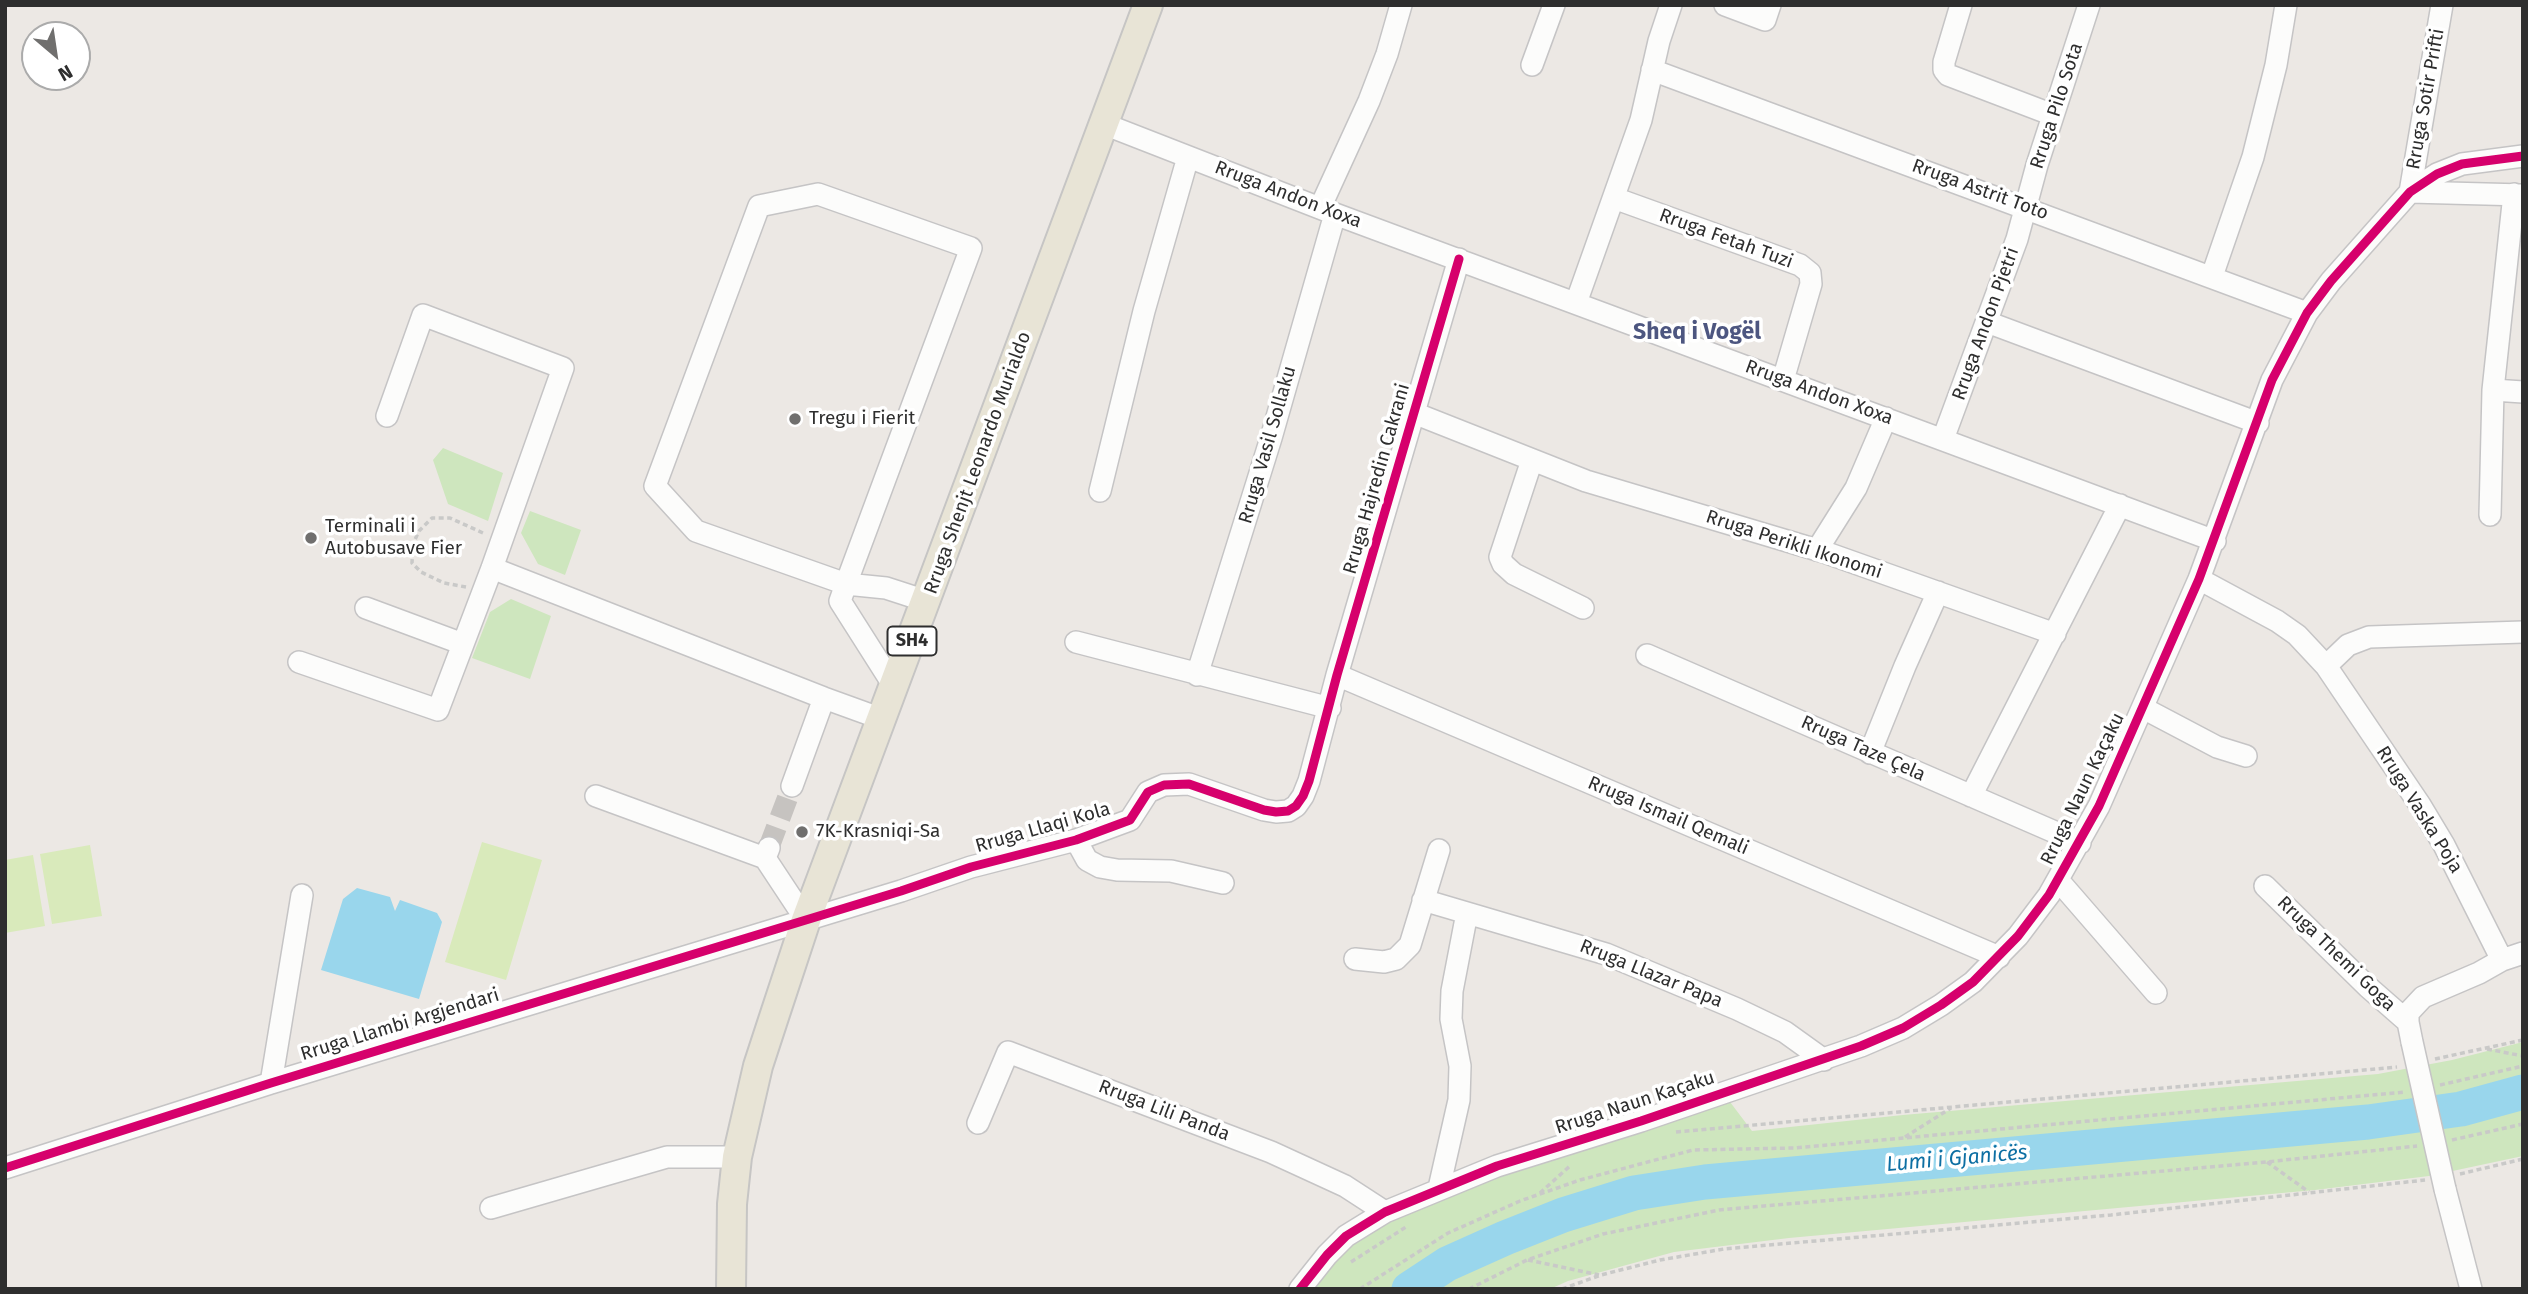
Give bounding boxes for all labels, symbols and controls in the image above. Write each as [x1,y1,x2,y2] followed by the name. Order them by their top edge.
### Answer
[21,21,91,91] north arrow
[2402,27,2450,171] street label: Rruga Sotir Prifti
[2026,40,2088,172] street label: Rruga Pilo Sota
[54,60,77,86] text: N
[1909,155,2051,225] street label: Rruga Astrit Toto
[1211,156,1365,234] street label: Rruga Andon Xoxa
[1656,204,1796,274] street label: Rruga Fetah Tuzi
[1948,244,2024,404] street label: Rruga Andon Pjetri
[1633,319,1761,347] district label: Sheq i Vogël
[920,329,1036,597] street label: Rruga Shenjt Leonardo Murialdo
[1742,356,1896,430] street label: Rruga Andon Xoxa
[1235,363,1301,527] street label: Rruga Vasil Sollaku
[1339,381,1415,577] street label: Rruga Hajredin Cakrani
[809,408,915,430] place label: Tregu i Fierit
[787,411,803,427] marker: Tregu i Fierit
[1703,506,1885,584] street label: Rruga Perikli Ikonomi
[325,516,462,560] place label: Terminali i Autobusave Fier
[303,530,319,546] marker: Terminali i Autobusave Fier
[888,626,936,656] road number: SH4
[2036,709,2130,869] street label: Rruga Naun Kaçaku
[1797,711,1929,787] street label: Rruga Taze Çela
[2371,742,2467,878] street label: Rruga Vaska Poja
[1584,772,1752,860] street label: Rruga Ismail Qemali
[973,798,1113,858] street label: Rruga Llaqi Kola
[816,821,940,843] place label: 7K-Krasniqi-Sa
[794,824,810,840] marker: 7K-Krasniqi-Sa
[2272,892,2400,1016] street label: Rruga Themi Goga
[1576,935,1726,1013] street label: Rruga Llazar Papa
[298,984,502,1066] street label: Rruga Llambi Argjendari
[1552,1066,1718,1140] street label: Rruga Naun Kaçaku
[1095,1076,1233,1146] street label: Rruga Lili Panda
[1885,1140,2029,1178] water label: Lumi i Gjanicës

